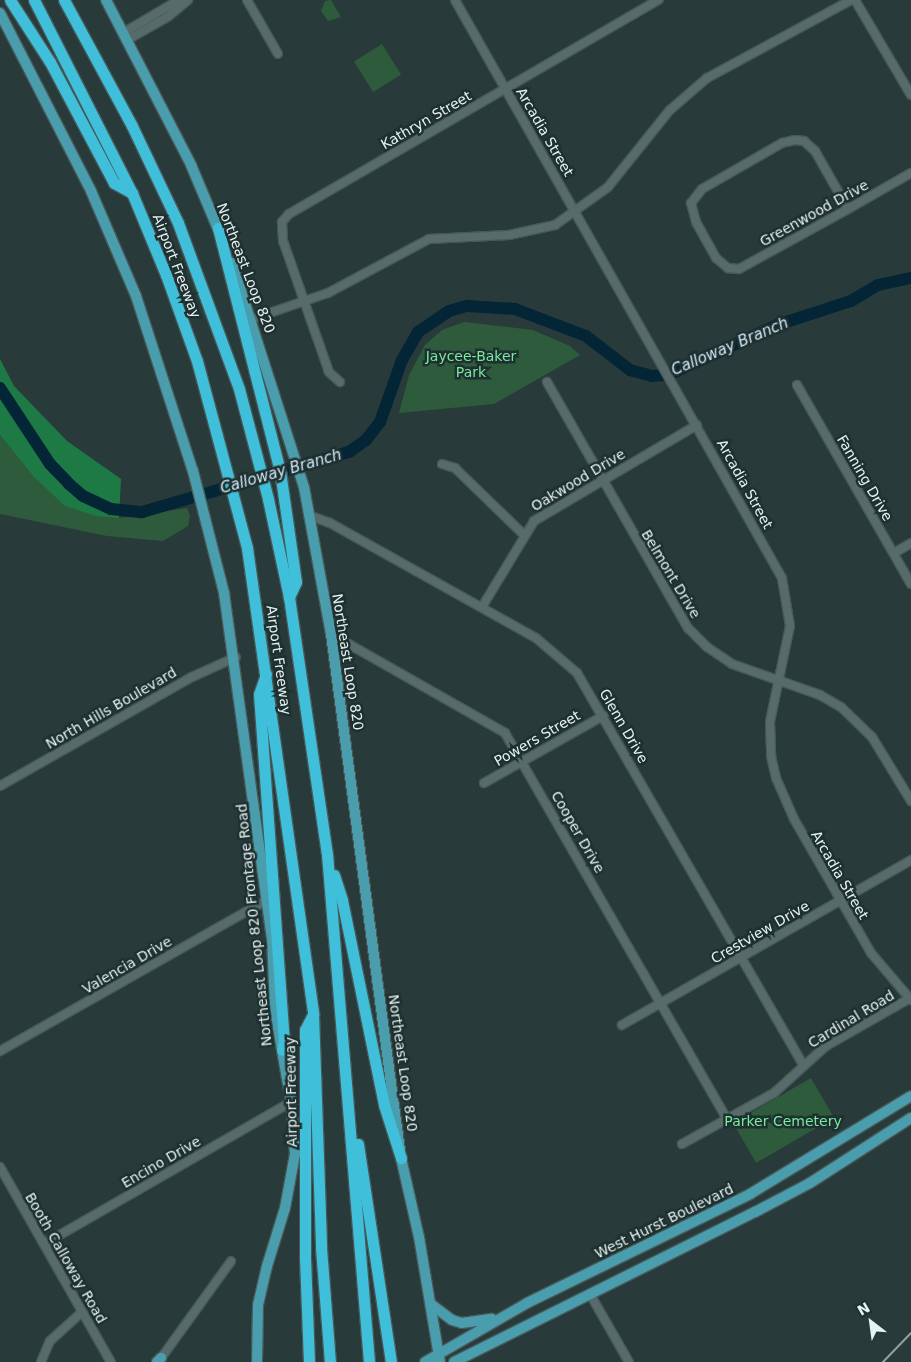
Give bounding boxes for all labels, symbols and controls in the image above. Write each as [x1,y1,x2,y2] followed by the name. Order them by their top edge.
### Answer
[513,85,577,179] street label: Arcadia Street
[378,87,474,153] street label: Kathryn Street
[757,176,871,250] street label: Greenwood Drive
[213,200,279,336] street label: Northeast Loop 820
[149,211,205,321] street label: Airport Freeway
[669,314,791,380] water label: Calloway Branch
[426,348,516,381] park label: Jaycee-Baker Park
[834,432,896,524] street label: Fanning Drive
[713,436,777,532] street label: Arcadia Street
[528,445,628,515] street label: Oakwood Drive
[218,446,344,498] water label: Calloway Branch
[638,527,704,621] street label: Belmont Drive
[329,592,367,732] street label: Northeast Loop 820
[263,604,295,716] street label: Airport Freeway
[43,664,179,752] street label: North Hills Boulevard
[596,686,652,766] street label: Glenn Drive
[491,707,583,769] street label: Powers Street
[548,788,608,876] street label: Cooper Drive
[233,803,275,1047] street label: Northeast Loop 820 Frontage Road
[808,828,872,922] street label: Arcadia Street
[708,897,812,967] street label: Crestview Drive
[79,933,175,997] street label: Valencia Drive
[805,987,897,1051] street label: Cardinal Road
[385,993,421,1133] street label: Northeast Loop 820
[282,1037,300,1147] street label: Airport Freeway
[724,1113,842,1129] park label: Parker Cemetery
[118,1133,204,1191] street label: Encino Drive
[592,1180,736,1262] street label: West Hurst Boulevard
[22,1190,110,1326] street label: Booth Calloway Road
[846,1297,896,1347] north arrow
[854,1299,873,1319] text: N

